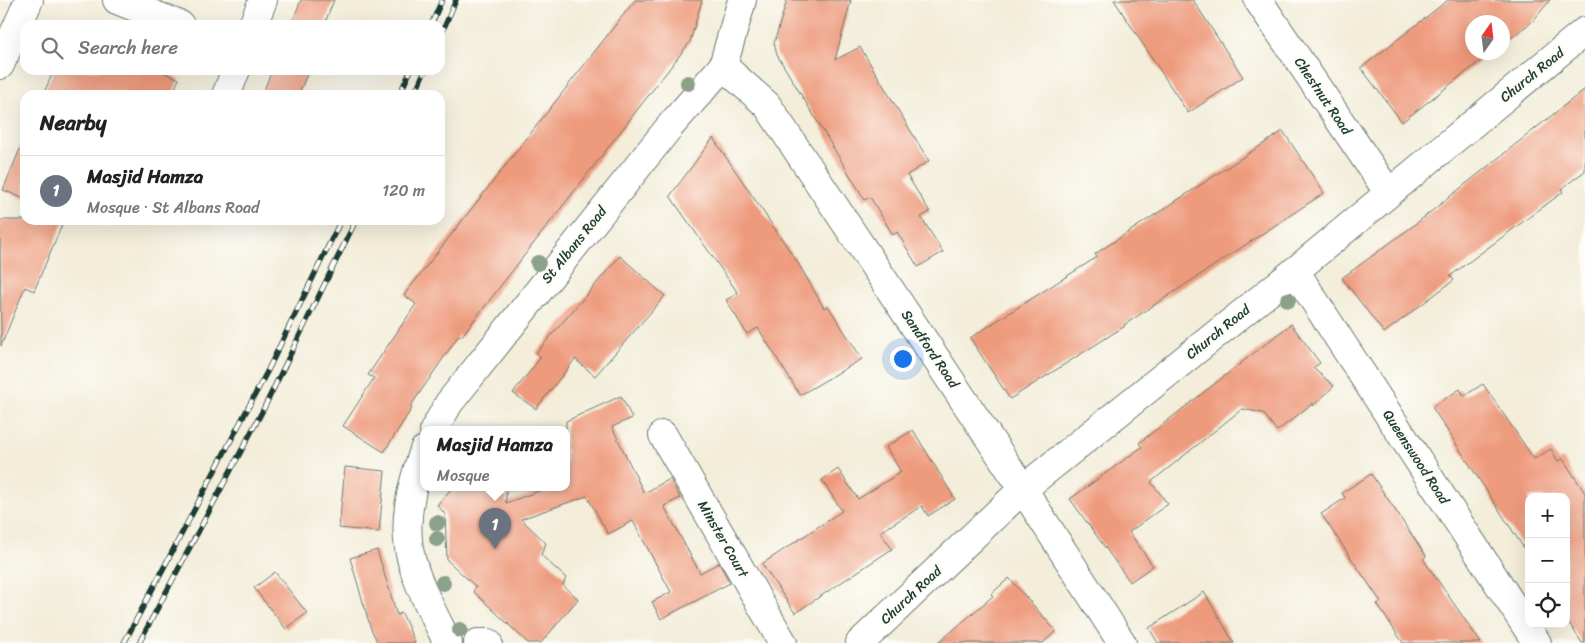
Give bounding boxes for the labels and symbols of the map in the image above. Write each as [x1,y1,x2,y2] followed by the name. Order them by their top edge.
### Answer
[1465,15,1510,60] north arrow
[1494,40,1571,109] street label: Church Road
[1287,52,1359,142] street label: Chestnut Road
[535,199,614,289] street label: St Albans Road
[1180,297,1257,366] street label: Church Road
[894,304,967,395] street label: Sandford Road
[890,346,916,372] your location
[1376,404,1457,511] street label: Queenswood Road
[691,495,756,584] street label: Minster Court
[479,508,511,549] pin: 1
[874,558,949,631] street label: Church Road

